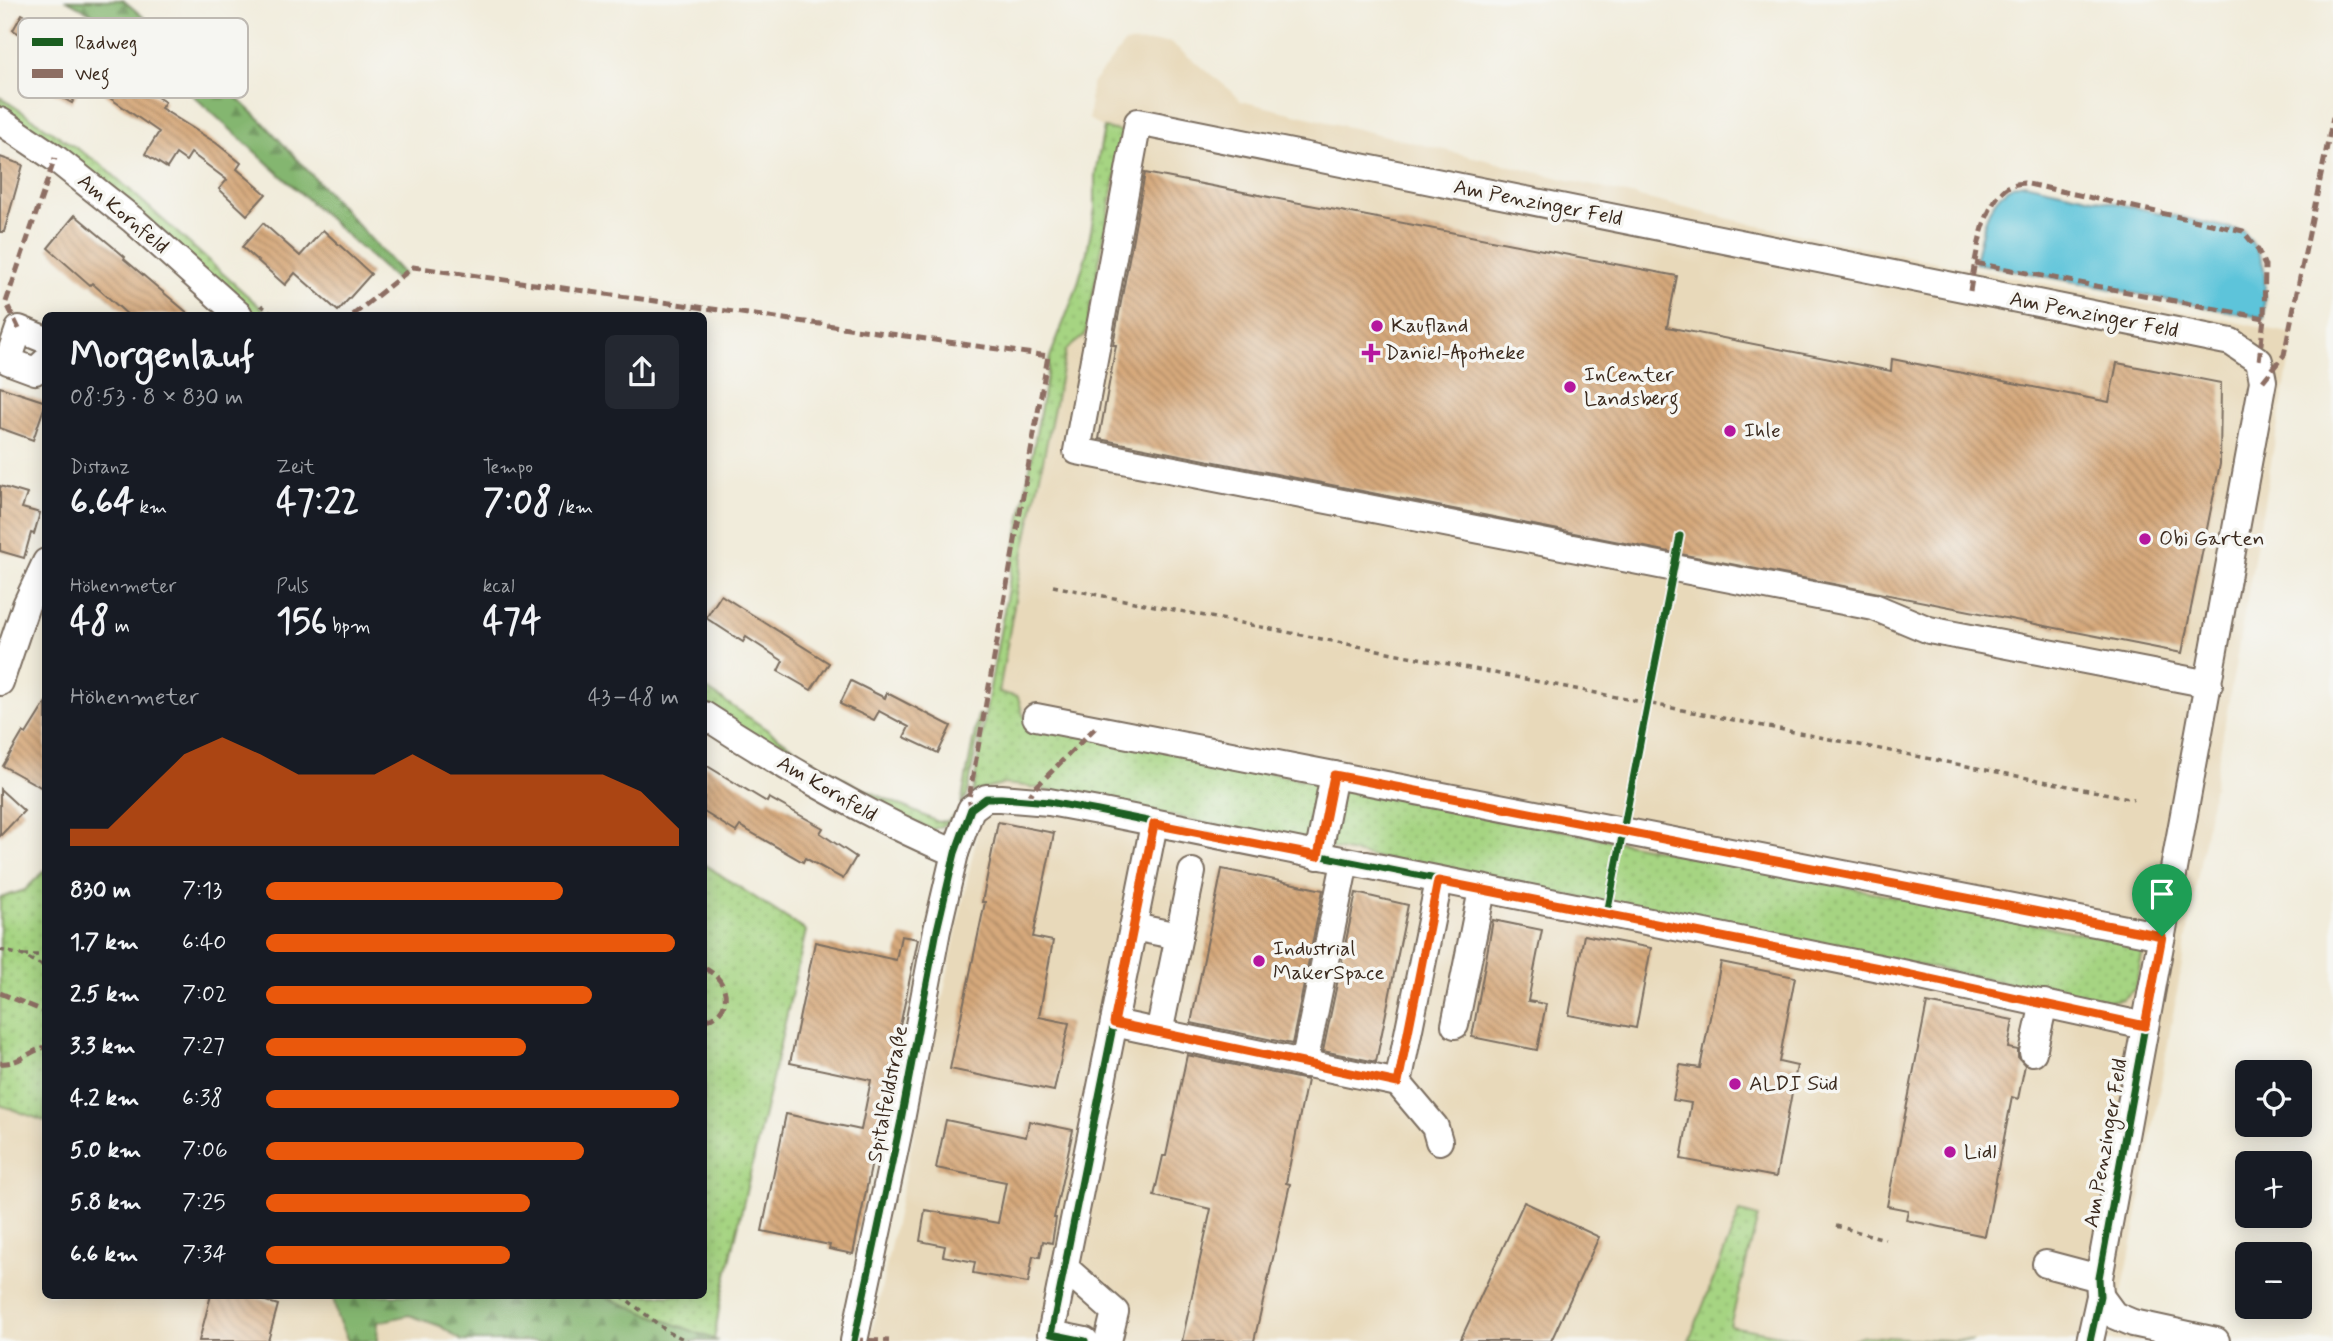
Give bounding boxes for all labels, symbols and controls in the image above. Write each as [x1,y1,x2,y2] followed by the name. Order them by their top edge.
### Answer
[18,18,248,98] legend
[75,31,137,57] text: Radweg
[75,62,110,90] text: Weg
[71,168,175,260] street label: Am Kornfeld
[1451,173,1625,234] street label: Am Penzinger Feld
[2007,285,2181,346] street label: Am Penzinger Feld
[1391,312,1468,340] place label: Kaufland
[1369,318,1385,334] marker: Kaufland
[70,332,254,381] text: Morgenlauf
[605,335,679,409] button: share
[1385,339,1525,368] place label: Daniel-Apotheke
[1363,345,1379,361] marker: Daniel-Apotheke
[1584,361,1679,415] place label: InCenter Landsberg
[1562,379,1578,395] marker: InCenter Landsberg
[70,383,243,413] text: 08:53 · 8 × 830 m
[1744,417,1781,445] place label: Ihle
[1722,423,1738,439] marker: Ihle
[70,455,130,480] text: Distanz
[276,455,315,480] text: Zeit
[483,455,533,480] text: Tempo
[70,480,134,526] text: 6.64
[276,480,359,526] text: 47:22
[483,480,552,526] text: 7:08
[134,495,167,520] text: km
[552,495,593,520] text: /km
[2159,525,2265,553] place label: Obi Garten
[2137,531,2153,547] marker: Obi Garten
[70,574,176,599] text: Höhenmeter
[276,574,308,599] text: Puls
[483,574,515,599] text: kcal
[70,599,110,645] text: 48
[276,599,327,645] text: 156
[483,599,541,645] text: 474
[110,614,130,639] text: m
[327,614,371,639] text: bpm
[70,683,199,713] text: Höhenmeter
[588,683,679,713] text: 43–48 m
[772,749,882,829] street label: Am Kornfeld
[2132,864,2192,936] pin
[2143,875,2181,913] icon: arrive
[70,876,131,906] text: 830 m
[182,876,222,906] text: 7:13
[70,928,139,958] text: 1.7 km
[182,928,226,958] text: 6:40
[1273,935,1385,987] place label: Industrial MakerSpace
[1251,953,1267,969] marker: Industrial MakerSpace
[70,980,140,1010] text: 2.5 km
[182,980,227,1010] text: 7:02
[861,1023,915,1165] street label: Spitalfeldstraße
[70,1032,135,1062] text: 3.3 km
[182,1032,225,1062] text: 7:27
[2077,1056,2136,1230] street label: Am Penzinger Feld
[2235,1060,2312,1319] map controls
[2235,1060,2312,1137] button: locate
[1749,1070,1838,1098] place label: ALDI Süd
[1727,1076,1743,1092] marker: ALDI Süd
[70,1084,139,1114] text: 4.2 km
[182,1084,223,1114] text: 6:38
[70,1136,141,1166] text: 5.0 km
[182,1136,228,1166] text: 7:06
[1964,1138,1996,1166] place label: Lidl
[1942,1144,1958,1160] marker: Lidl
[2235,1151,2312,1228] button: +
[70,1188,141,1218] text: 5.8 km
[182,1188,226,1218] text: 7:25
[70,1240,138,1270] text: 6.6 km
[182,1240,226,1270] text: 7:34
[2235,1242,2312,1319] button: −

